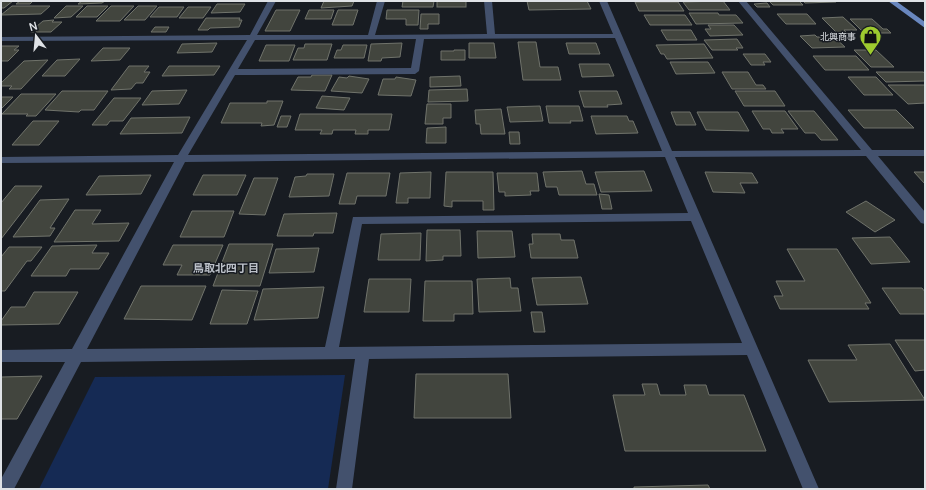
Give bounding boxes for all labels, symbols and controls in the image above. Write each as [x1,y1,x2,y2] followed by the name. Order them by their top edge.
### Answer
[16,16,56,56] north arrow
[27,18,39,34] text: N
[858,24,884,57] shop icon: 北興商事
[820,30,856,43] place label: 北興商事
[193,260,259,275] district label: 鳥取北四丁目

